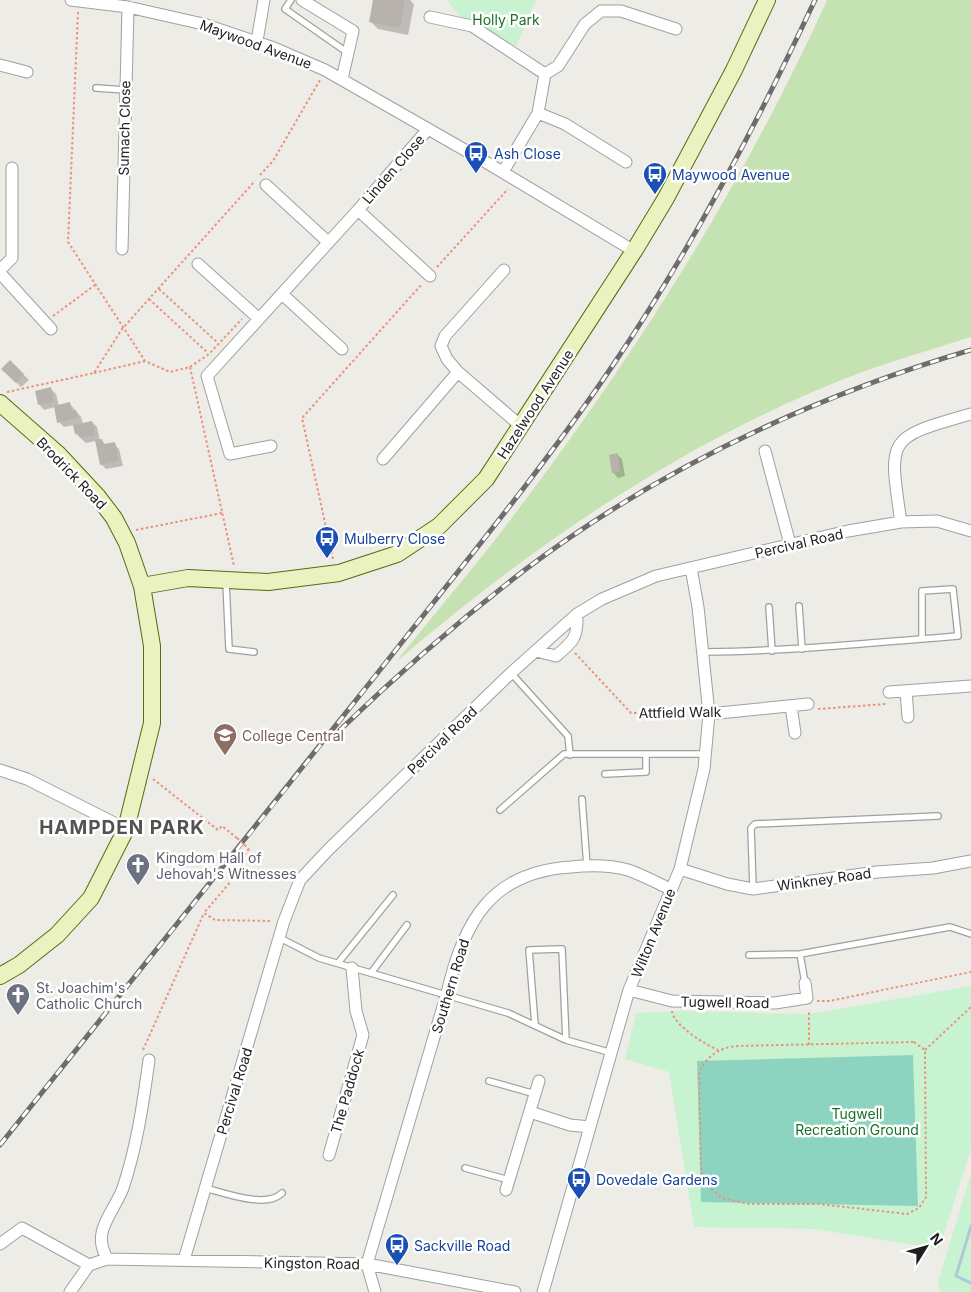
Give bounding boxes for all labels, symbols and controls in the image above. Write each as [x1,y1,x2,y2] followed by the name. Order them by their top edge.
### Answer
[472,11,540,28] park label: Holly Park
[198,16,314,72] street label: Maywood Avenue
[115,80,133,176] street label: Sumach Close
[358,131,428,207] street label: Linden Close
[463,140,489,174] bus stop icon: Ash Close
[494,145,561,162] place label: Ash Close
[642,161,668,195] bus stop icon: Maywood Avenue
[672,166,790,183] place label: Maywood Avenue
[493,346,577,462] street label: Hazelwood Avenue
[33,433,111,513] street label: Brodrick Road
[314,525,340,559] bus stop icon: Mulberry Close
[753,525,845,561] street label: Percival Road
[344,530,445,547] place label: Mulberry Close
[404,703,480,777] street label: Percival Road
[639,703,722,721] street label: Attfield Walk
[212,722,238,756] school or university icon: College Central
[242,727,344,744] place label: College Central
[39,816,205,839] district label: HAMPDEN PARK
[156,849,297,882] place label: Kingdom Hall of Jehovah's Witnesses
[125,852,151,886] church icon: Kingdom Hall of Jehovah's Witnesses
[776,864,872,894] street label: Winkney Road
[627,886,679,980] street label: Wilton Avenue
[428,937,472,1035] street label: Southern Road
[36,979,142,1012] place label: St. Joachim's Catholic Church
[5,982,31,1016] church icon: St. Joachim's Catholic Church
[680,993,770,1011] street label: Tugwell Road
[213,1045,255,1137] street label: Percival Road
[327,1046,367,1135] street label: The Paddock
[795,1105,919,1138] park label: Tugwell Recreation Ground
[566,1166,592,1200] bus stop icon: Dovedale Gardens
[596,1171,718,1188] place label: Dovedale Gardens
[901,1222,951,1272] north arrow
[927,1229,947,1248] text: N
[384,1232,410,1266] bus stop icon: Sackville Road
[414,1237,510,1254] place label: Sackville Road
[264,1254,360,1272] street label: Kingston Road

